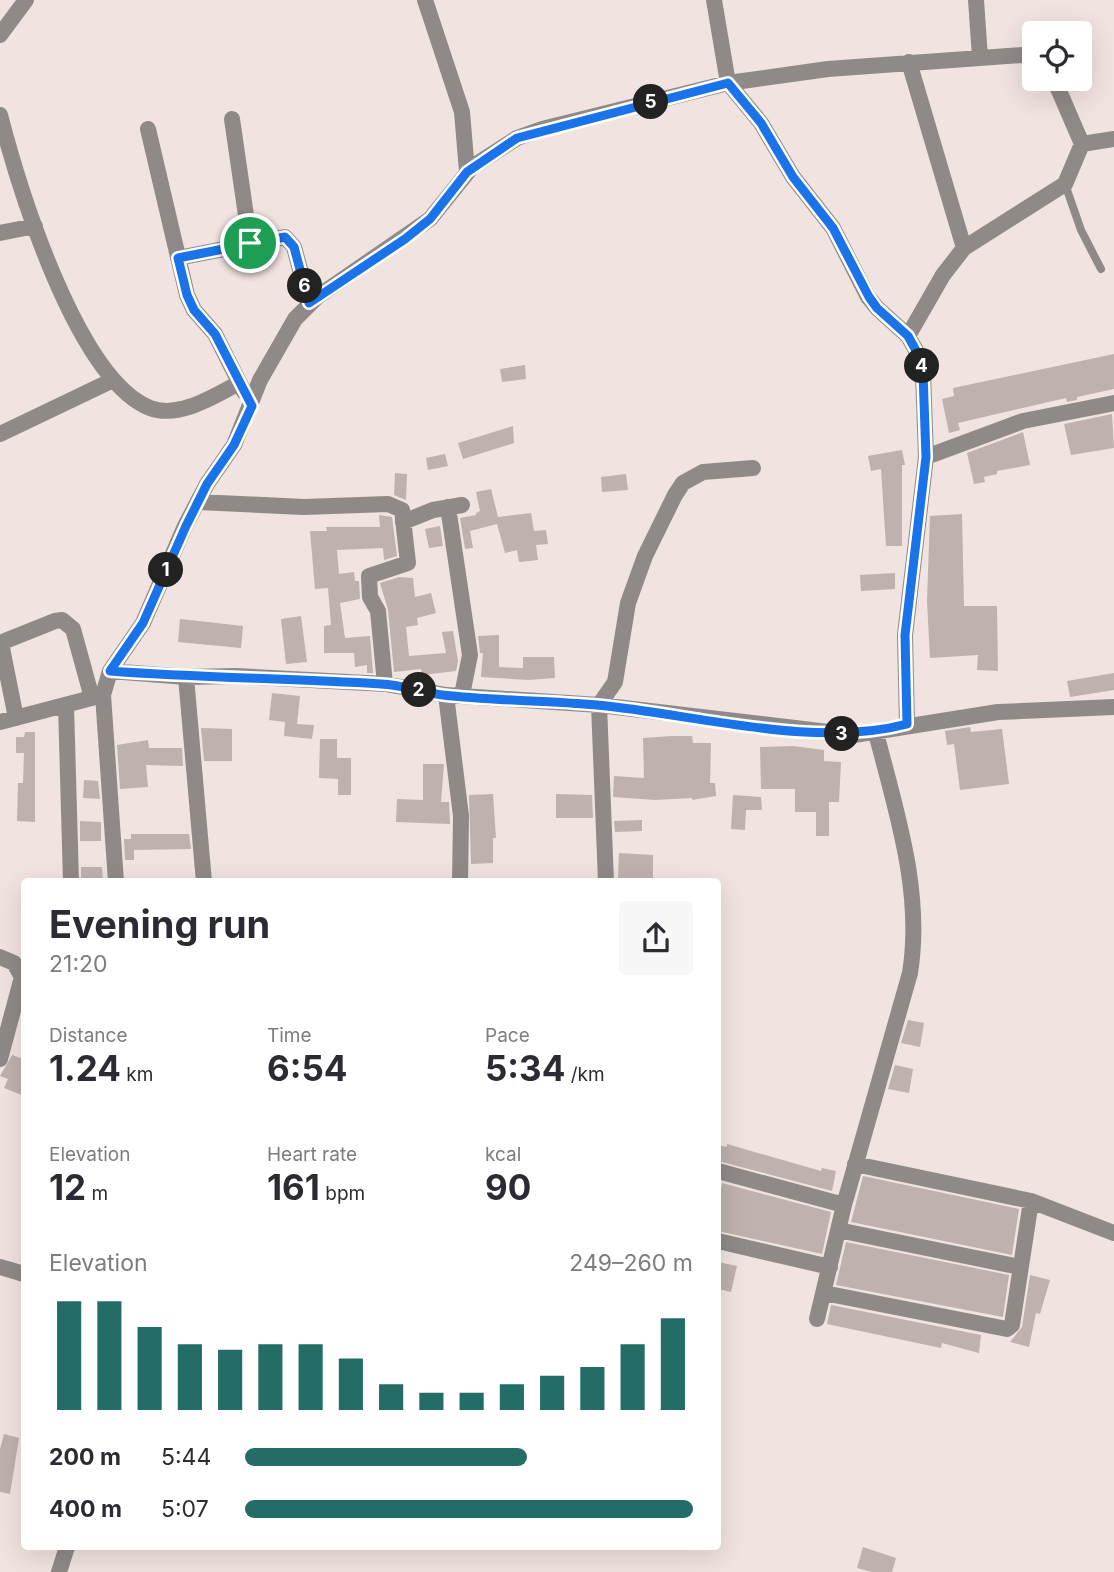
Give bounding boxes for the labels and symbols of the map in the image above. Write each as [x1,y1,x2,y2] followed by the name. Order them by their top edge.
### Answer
[634,84,668,119] pin: 5
[220,213,280,273] pin
[288,268,322,304] pin: 6
[904,348,940,384] pin: 4
[148,552,184,588] pin: 1
[402,672,436,708] pin: 2
[824,716,860,752] pin: 3

